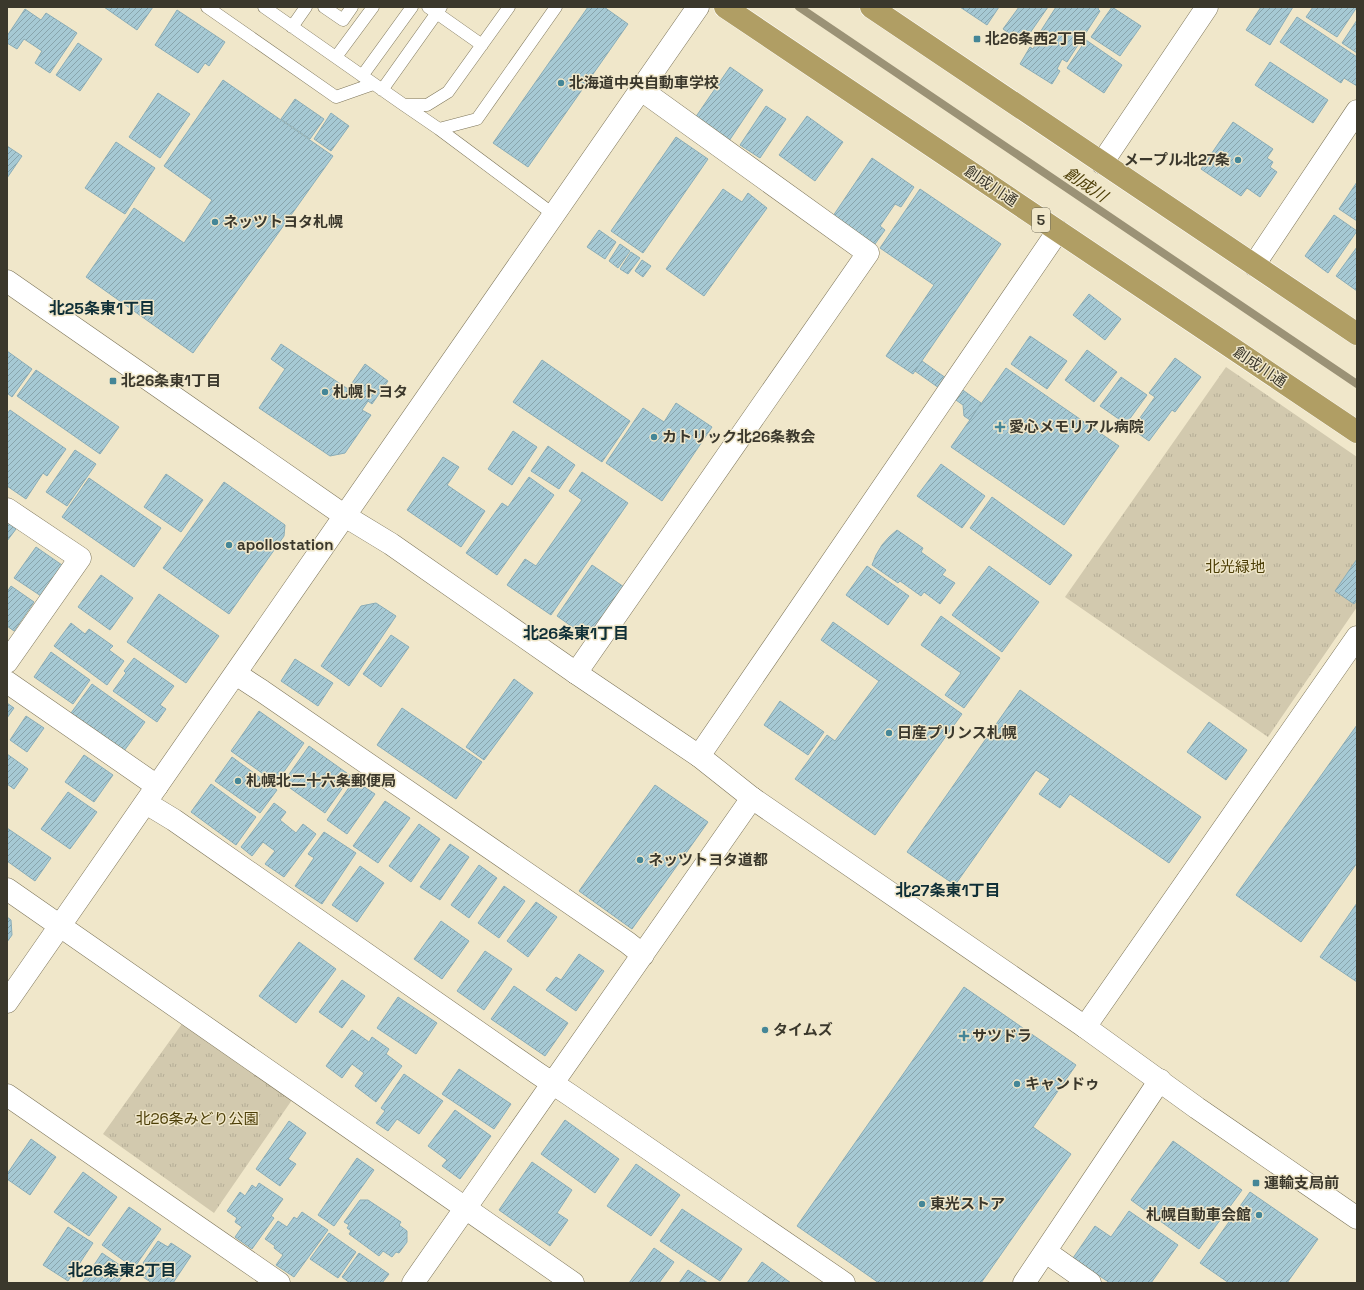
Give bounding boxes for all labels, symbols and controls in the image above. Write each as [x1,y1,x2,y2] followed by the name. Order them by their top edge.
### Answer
[985,29,1087,48] place label: 北26条西2丁目
[972,34,982,44] marker: 北26条西2丁目
[569,73,719,92] place label: 北海道中央自動車学校
[556,78,566,88] marker: 北海道中央自動車学校
[1124,150,1230,169] place label: メープル北27条
[1233,155,1243,165] marker: メープル北27条
[961,161,1021,210] street label: 創成川通
[1060,162,1113,208] water label: 創成川
[1032,208,1050,232] road number: 5
[223,212,343,231] place label: ネッツトヨタ札幌
[210,217,220,227] marker: ネッツトヨタ札幌
[49,298,155,319] district label: 北25条東1丁目
[1230,342,1290,391] street label: 創成川通
[121,371,221,390] place label: 北26条東1丁目
[108,376,118,386] marker: 北26条東1丁目
[333,382,408,401] place label: 札幌トヨタ
[320,387,330,397] marker: 札幌トヨタ
[1009,417,1144,436] place label: 愛心メモリアル病院
[994,421,1006,433] marker: 愛心メモリアル病院
[662,427,815,446] place label: カトリック北26条教会
[649,432,659,442] marker: カトリック北26条教会
[237,535,334,554] place label: apollostation
[224,540,234,550] marker: apollostation
[1205,557,1265,576] park label: 北光緑地
[523,623,629,644] district label: 北26条東1丁目
[897,723,1017,742] place label: 日産プリンス札幌
[884,728,894,738] marker: 日産プリンス札幌
[246,771,396,790] place label: 札幌北二十六条郵便局
[233,776,243,786] marker: 札幌北二十六条郵便局
[648,850,768,869] place label: ネッツトヨタ道都
[635,855,645,865] marker: ネッツトヨタ道都
[895,880,1001,901] district label: 北27条東1丁目
[773,1020,833,1039] place label: タイムズ
[760,1025,770,1035] marker: タイムズ
[972,1026,1032,1045] place label: サツドラ
[959,1031,969,1041] marker: サツドラ
[1025,1074,1100,1093] place label: キャンドゥ
[1012,1079,1022,1089] marker: キャンドゥ
[135,1109,259,1128] park label: 北26条みどり公園
[1264,1173,1339,1192] place label: 運輸支局前
[1251,1178,1261,1188] marker: 運輸支局前
[930,1194,1005,1213] place label: 東光ストア
[917,1199,927,1209] marker: 東光ストア
[1146,1205,1251,1224] place label: 札幌自動車会館
[1254,1210,1264,1220] marker: 札幌自動車会館
[68,1260,176,1281] district label: 北26条東2丁目

